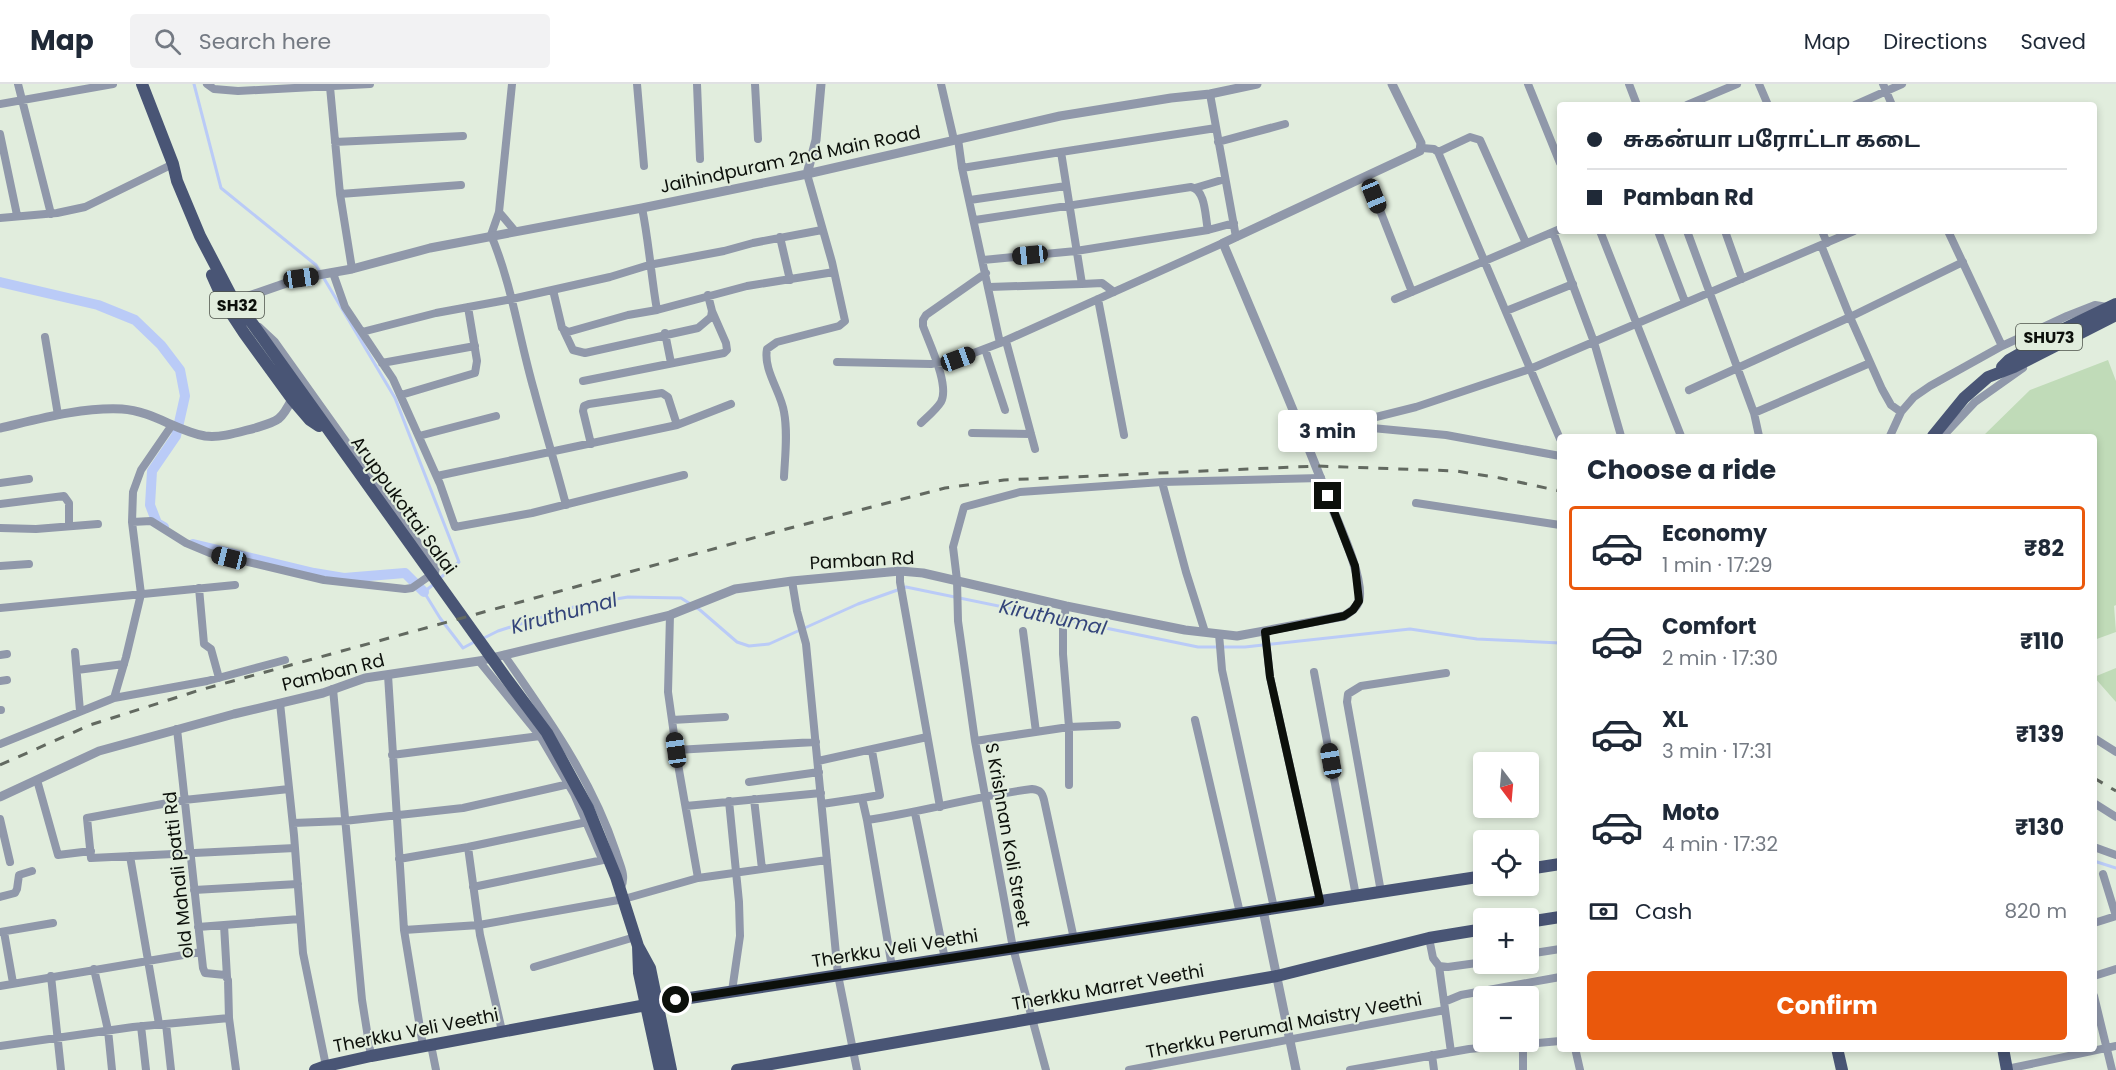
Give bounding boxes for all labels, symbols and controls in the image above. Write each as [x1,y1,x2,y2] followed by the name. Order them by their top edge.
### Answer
[130,14,550,68] search box
[30,21,94,60] text: Map
[151,25,184,58] icon: search
[199,26,331,57] text: Search here
[1804,27,1850,56] text: Map
[1883,27,1987,56] text: Directions
[2020,27,2086,56] text: Saved
[657,119,923,199] street label: Jaihindpuram 2nd Main Road
[1623,124,1920,155] text: சுகன்யா பரோட்டா கடை
[1359,176,1389,216] car
[1623,182,1754,213] text: Pamban Rd
[1011,244,1049,266] car
[282,267,320,289] car
[210,292,264,318] road number: SH32
[2016,324,2082,350] road number: SHU73
[938,344,978,374] car
[1278,409,1378,451] callout: 3 min
[1299,417,1356,445] text: 3 min
[345,431,463,579] street label: Aruppukottai Salai
[1587,451,1776,488] text: Choose a ride
[1314,482,1341,509] route end
[1662,518,1767,549] text: Economy
[1590,521,1644,575] icon: car
[2024,533,2064,564] text: ₹82
[209,545,249,571] car
[809,545,915,575] street label: Pamban Rd
[1662,551,1773,579] text: 1 min · 17:29
[508,585,620,641] water label: Kiruthumal
[997,592,1109,642] water label: Kiruthumal
[1662,611,1756,642] text: Comfort
[1590,614,1644,668] icon: car
[2020,626,2064,657] text: ₹110
[1662,644,1778,672] text: 2 min · 17:30
[279,647,387,697] street label: Pamban Rd
[1662,704,1688,735] text: XL
[1590,707,1644,761] icon: car
[2016,719,2064,750] text: ₹139
[665,731,687,769] car
[1662,737,1772,765] text: 3 min · 17:31
[979,741,1037,929] street label: S Krishnan Koli Street
[1319,742,1343,780] car
[1473,752,1539,818] north arrow
[1473,752,1539,1052] map controls
[157,790,199,960] street label: old Mahali patti Rd
[1662,797,1719,828] text: Moto
[1590,800,1644,854] icon: car
[2015,812,2064,843] text: ₹130
[1473,830,1539,896] button: locate
[1662,830,1778,858] text: 4 min · 17:32
[1587,895,1620,928] icon: cash
[1635,896,1692,927] text: Cash
[2004,897,2067,925] text: 820 m
[1473,908,1539,974] button: +
[810,923,980,973] street label: Therkku Veli Veethi
[1010,958,1206,1016] street label: Therkku Marret Veethi
[1587,971,2067,1040] button: Confirm
[662,986,689,1013] route start
[1144,986,1424,1064] street label: Therkku Perumal Maistry Veethi
[1473,986,1539,1052] button: −
[331,1002,501,1058] street label: Therkku Veli Veethi

